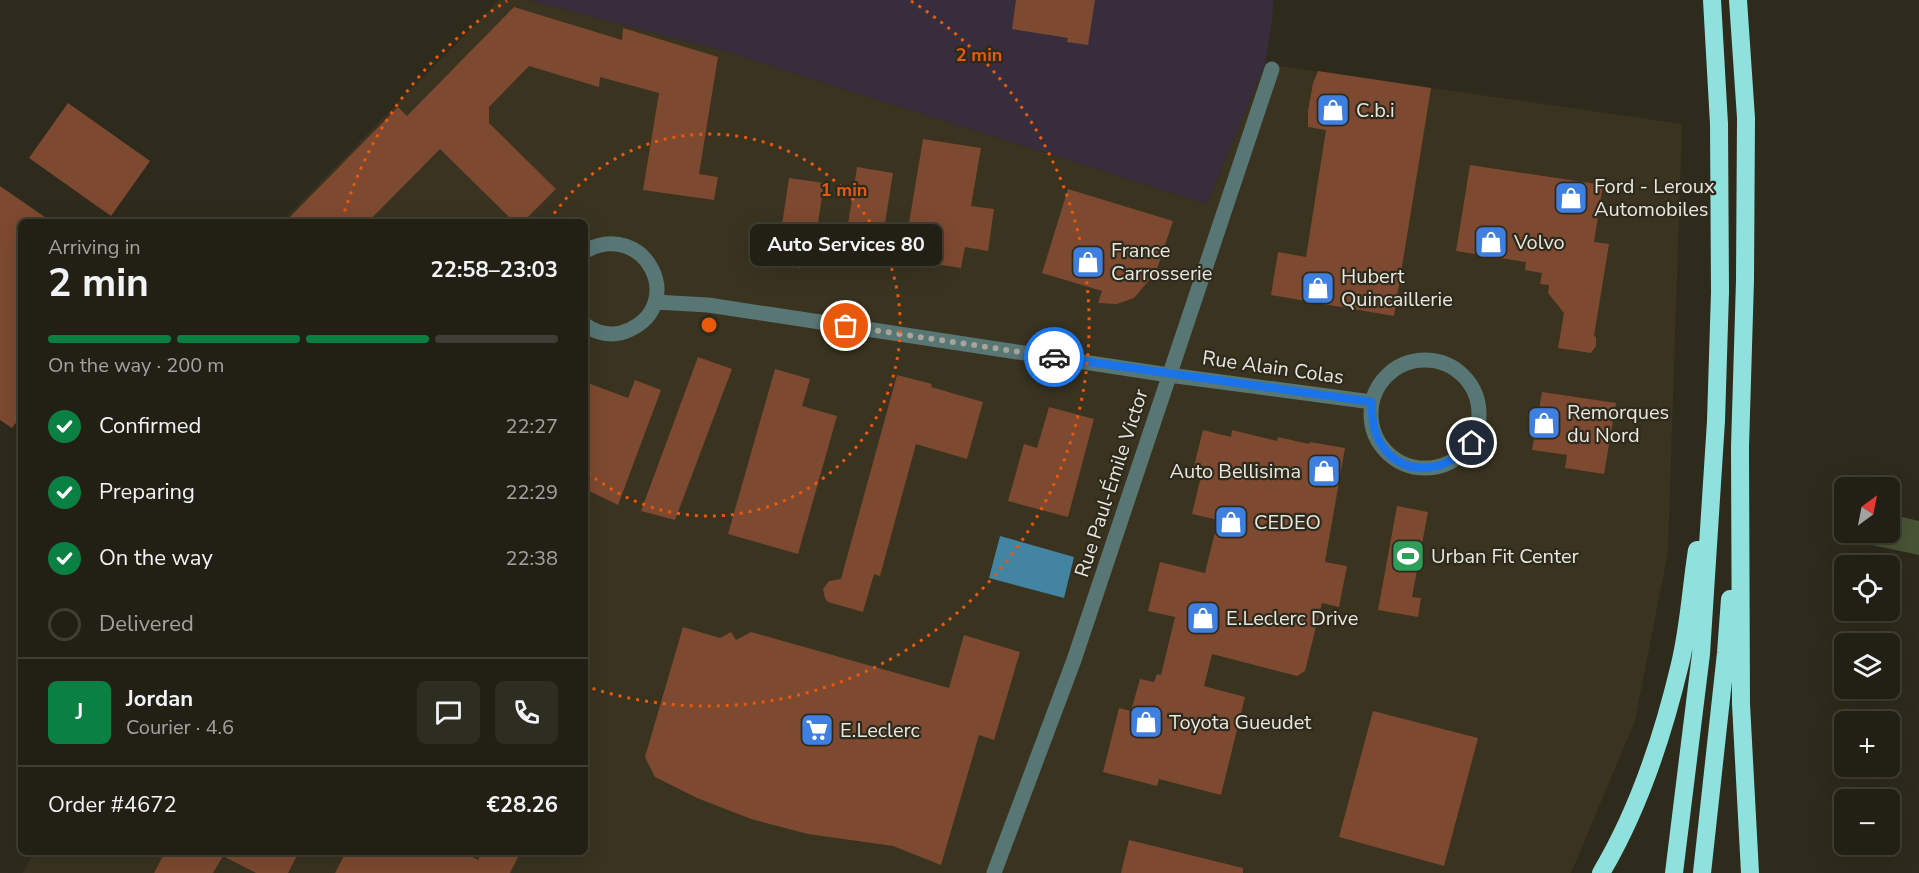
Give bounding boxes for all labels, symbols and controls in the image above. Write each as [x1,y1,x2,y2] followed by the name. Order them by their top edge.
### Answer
[956,43,1002,67] text: 2 min
[1315,92,1351,128] shop icon: C.b.i
[1356,97,1395,124] place label: C.b.i
[1594,173,1715,223] place label: Ford - Leroux Automobiles
[821,178,867,202] text: 1 min
[1553,180,1589,216] shop icon: Ford - Leroux Automobiles
[750,224,942,266] callout: Auto Services 80
[1473,224,1509,260] shop icon: Volvo
[1513,229,1565,256] place label: Volvo
[767,231,925,258] text: Auto Services 80
[48,234,141,261] text: Arriving in
[1111,237,1212,287] place label: France Carrosserie
[1070,244,1106,280] shop icon: France Carrosserie
[430,255,558,285] text: 22:58–23:03
[48,257,149,310] text: 2 min
[1341,263,1453,313] place label: Hubert Quincaillerie
[1300,270,1336,306] shop icon: Hubert Quincaillerie
[820,300,871,351] pin
[829,309,862,342] icon: bag
[699,315,719,335] centre of rings
[1024,327,1084,387] courier
[1038,341,1071,374] icon: car
[1200,344,1345,391] street label: Rue Alain Colas
[48,352,224,379] text: On the way · 200 m
[1068,386,1155,581] street label: Rue Paul-Émile Victor
[1567,399,1669,449] place label: Remorques du Nord
[1526,405,1562,441] shop icon: Remorques du Nord
[48,410,81,443] icon: check
[99,411,201,441] text: Confirmed
[505,413,558,440] text: 22:27
[1446,417,1497,468] pin
[1455,426,1488,459] icon: home
[1306,453,1342,489] shop icon: Auto Bellisima
[1169,458,1301,485] place label: Auto Bellisima
[48,476,81,509] icon: check
[99,477,195,507] text: Preparing
[1834,477,1900,543] north arrow
[1834,477,1900,855] map controls
[505,479,558,506] text: 22:29
[1213,504,1249,540] shop icon: CEDEO
[1254,509,1321,536] place label: CEDEO
[1390,538,1426,574] sports icon: Urban Fit Center
[48,542,81,575] icon: check
[99,543,213,573] text: On the way
[1431,543,1579,570] place label: Urban Fit Center
[505,545,558,572] text: 22:38
[1834,555,1900,621] button: locate
[1185,600,1221,636] shop icon: E.Leclerc Drive
[1226,605,1358,632] place label: E.Leclerc Drive
[99,609,194,639] text: Delivered
[1834,633,1900,699] button: layers
[417,681,480,744] button: chat
[495,681,558,744] button: phone
[126,684,193,714] text: Jordan
[76,697,83,727] text: J
[1128,704,1164,740] shop icon: Toyota Gueudet
[1169,709,1312,736] place label: Toyota Gueudet
[1834,711,1900,777] button: +
[799,712,835,748] supermarket icon: E.Leclerc
[126,714,234,741] text: Courier · 4.6
[840,717,920,744] place label: E.Leclerc
[1834,789,1900,855] button: −
[48,790,177,820] text: Order #4672
[487,790,558,820] text: €28.26

